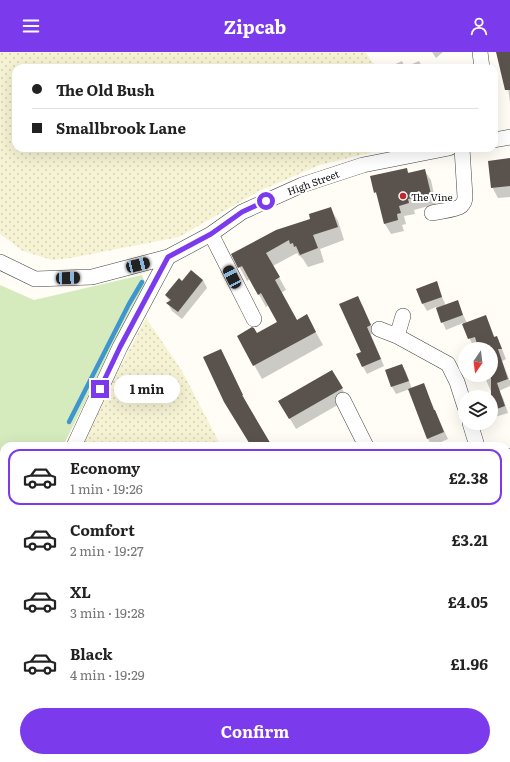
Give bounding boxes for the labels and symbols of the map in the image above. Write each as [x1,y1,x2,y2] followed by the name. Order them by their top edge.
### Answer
[285,166,341,198] street label: High Street
[411,189,453,204] place label: The Vine
[398,191,408,201] marker: The Vine
[257,192,275,210] route start
[125,256,151,274] car
[221,264,243,290] car
[56,272,80,284] car
[458,342,498,382] north arrow
[114,375,180,403] callout: 1 min
[91,380,109,398] route end

